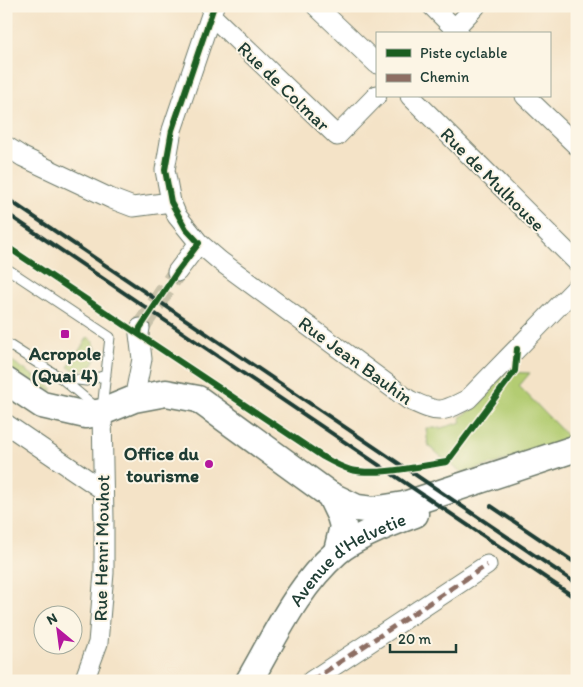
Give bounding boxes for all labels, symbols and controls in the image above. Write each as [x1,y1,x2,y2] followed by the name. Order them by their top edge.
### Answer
[376,32,550,98] legend
[233,37,335,136] street label: Rue de Colmar
[420,44,507,62] text: Piste cyclable
[420,68,470,86] text: Chemin
[436,122,550,236] street label: Rue de Mulhouse
[294,311,418,410] street label: Rue Jean Bauhin
[59,328,71,340] marker: Acropole (Quai 4)
[28,342,101,387] place label: Acropole (Quai 4)
[124,442,200,487] place label: Office du tourisme
[203,458,215,470] marker: Office du tourisme
[89,475,114,621] street label: Rue Henri Mouhot
[284,507,409,611] street label: Avenue d'Helvetie
[32,604,82,654] north arrow
[44,609,60,629] text: N
[390,622,457,654] scale bar
[398,630,432,648] text: 20 m

